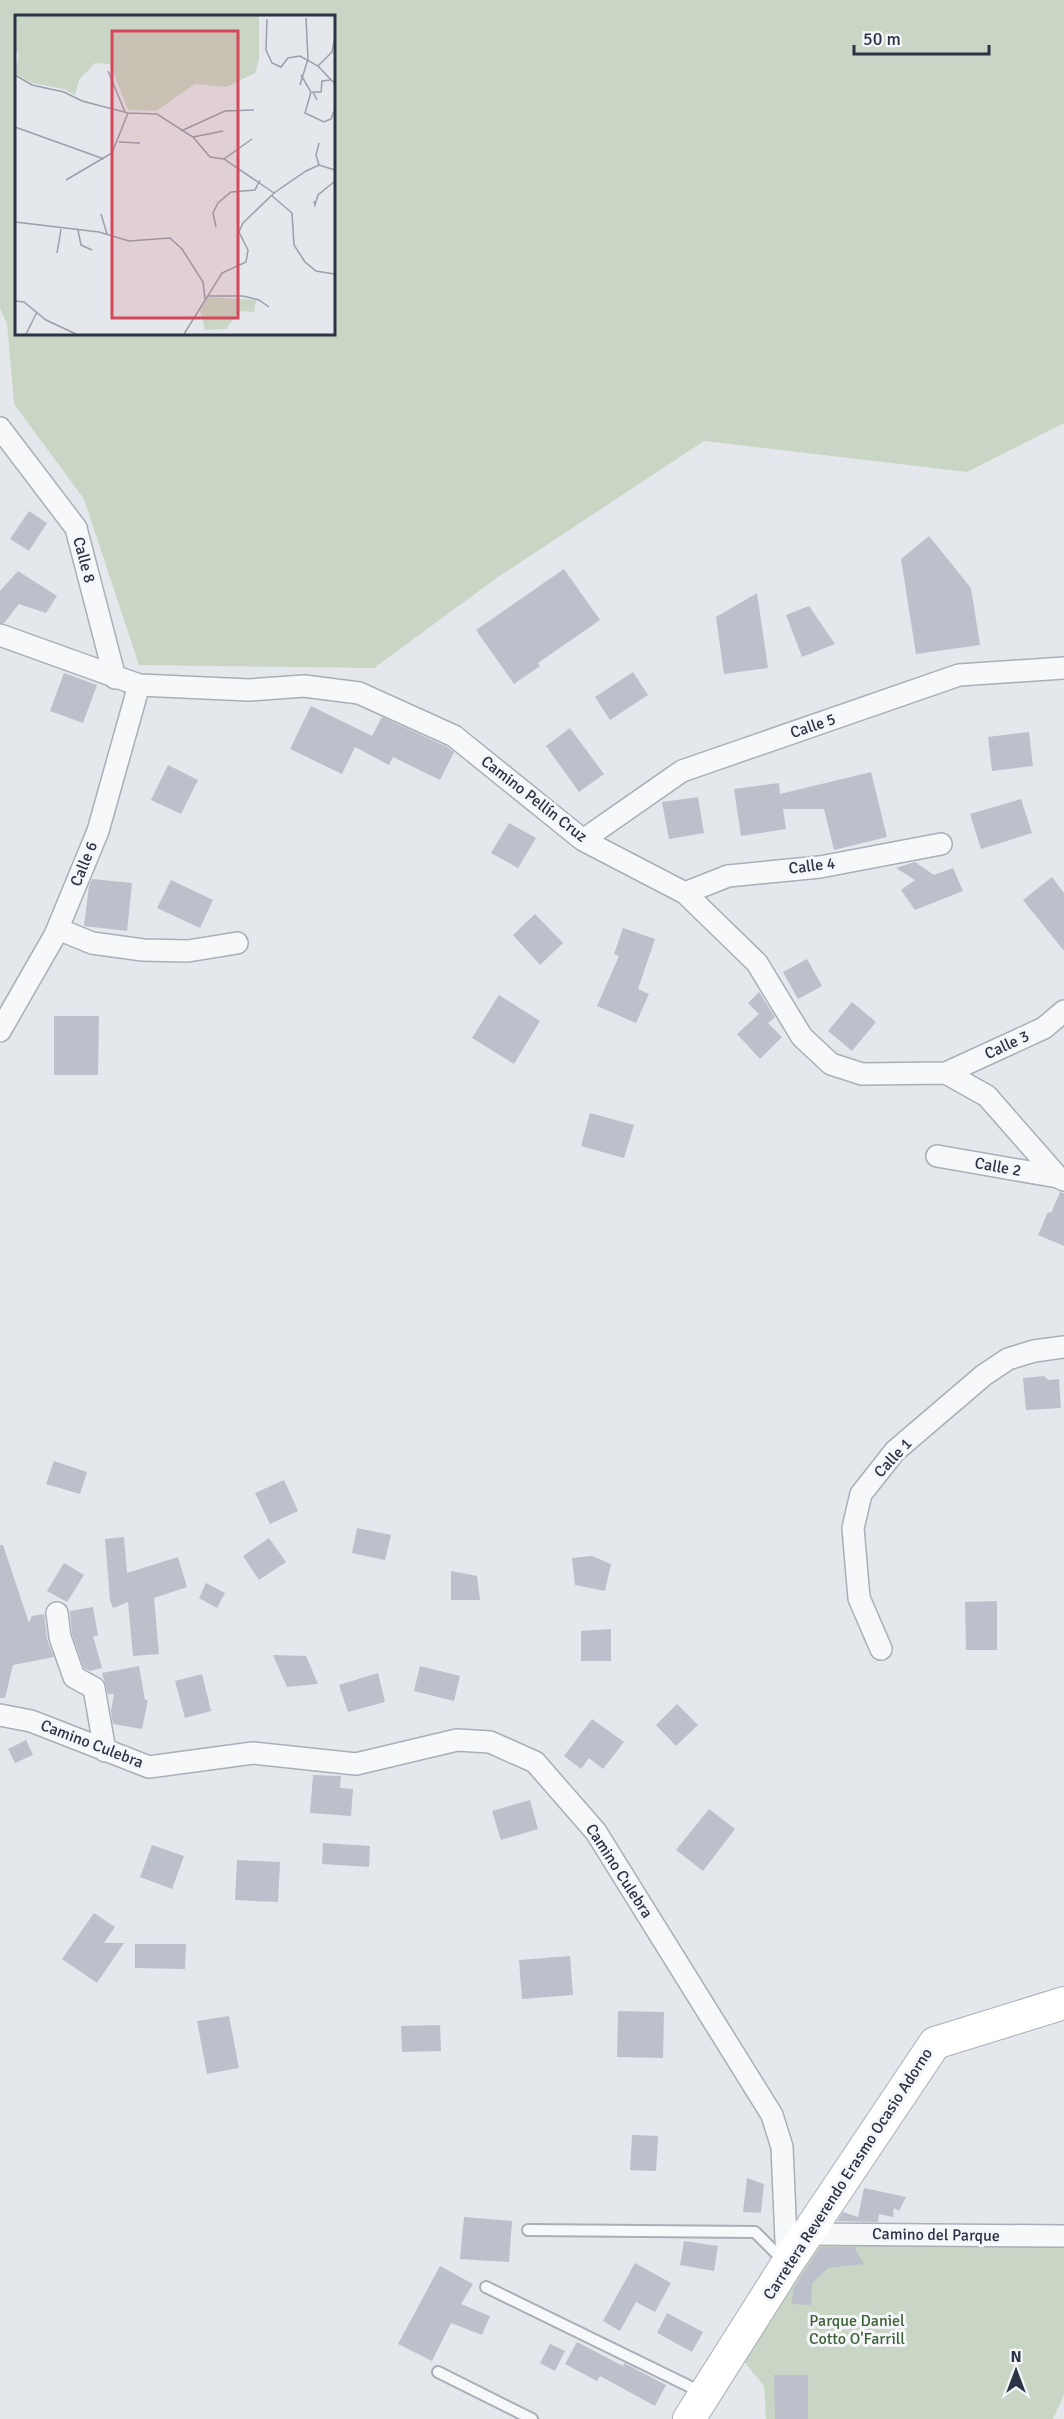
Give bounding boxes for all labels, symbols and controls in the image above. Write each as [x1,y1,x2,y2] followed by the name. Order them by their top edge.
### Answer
[15,15,334,334] inset map
[854,18,989,56] scale bar
[863,28,901,50] text: 50 m
[68,535,100,585] street label: Calle 8
[788,709,838,743] street label: Calle 5
[477,751,591,847] street label: Camino Pellín Cruz
[66,839,102,889] street label: Calle 6
[788,853,837,879] street label: Calle 4
[982,1026,1032,1064] street label: Calle 3
[973,1153,1023,1181] street label: Calle 2
[870,1434,916,1482] street label: Calle 1
[38,1715,146,1773] street label: Camino Culebra
[581,1820,657,1922] street label: Camino Culebra
[759,2044,937,2304] street label: Carretera Reverendo Erasmo Ocasio Adorno
[872,2224,1000,2246] street label: Camino del Parque
[809,2311,905,2349] park label: Parque Daniel Cotto O'Farrill
[986,2341,1046,2401] north arrow
[1010,2347,1022,2367] text: N

